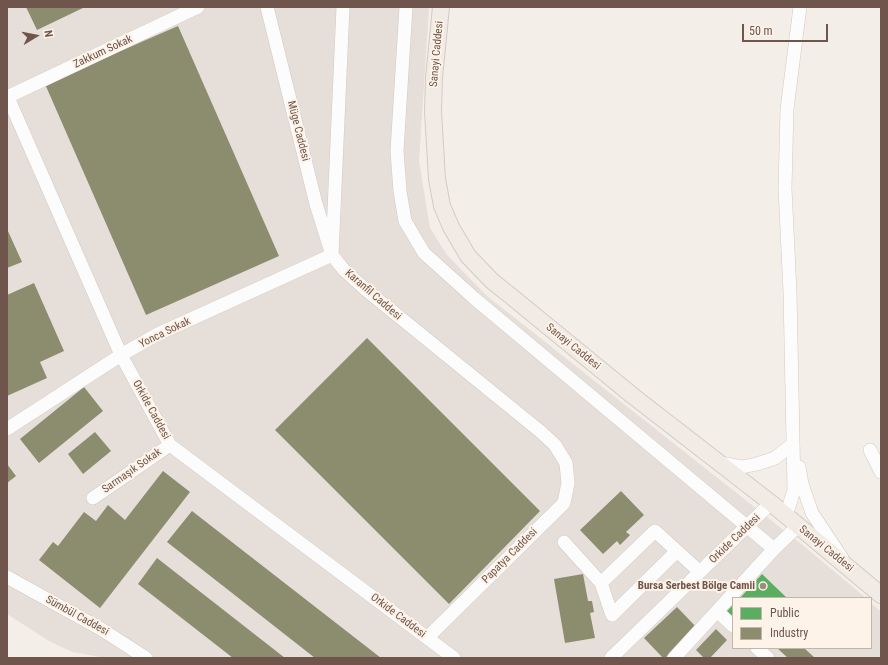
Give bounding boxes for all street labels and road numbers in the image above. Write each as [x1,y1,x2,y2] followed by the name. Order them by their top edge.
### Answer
[428,20,446,88] street label: Sanayi Caddesi
[71,33,135,71] street label: Zakkum Sokak
[284,99,312,163] street label: Müge Caddesi
[342,267,404,323] street label: Karanfil Caddesi
[137,315,193,351] street label: Yonca Sokak
[543,321,603,373] street label: Sanayi Caddesi
[129,378,173,442] street label: Orkide Caddesi
[100,446,164,496] street label: Sarmaşık Sokak
[707,511,763,567] street label: Orkide Caddesi
[796,523,856,575] street label: Sanayi Caddesi
[480,526,540,586] street label: Papatya Caddesi
[368,591,428,641] street label: Orkide Caddesi
[43,593,111,639] street label: Sümbül Caddesi

